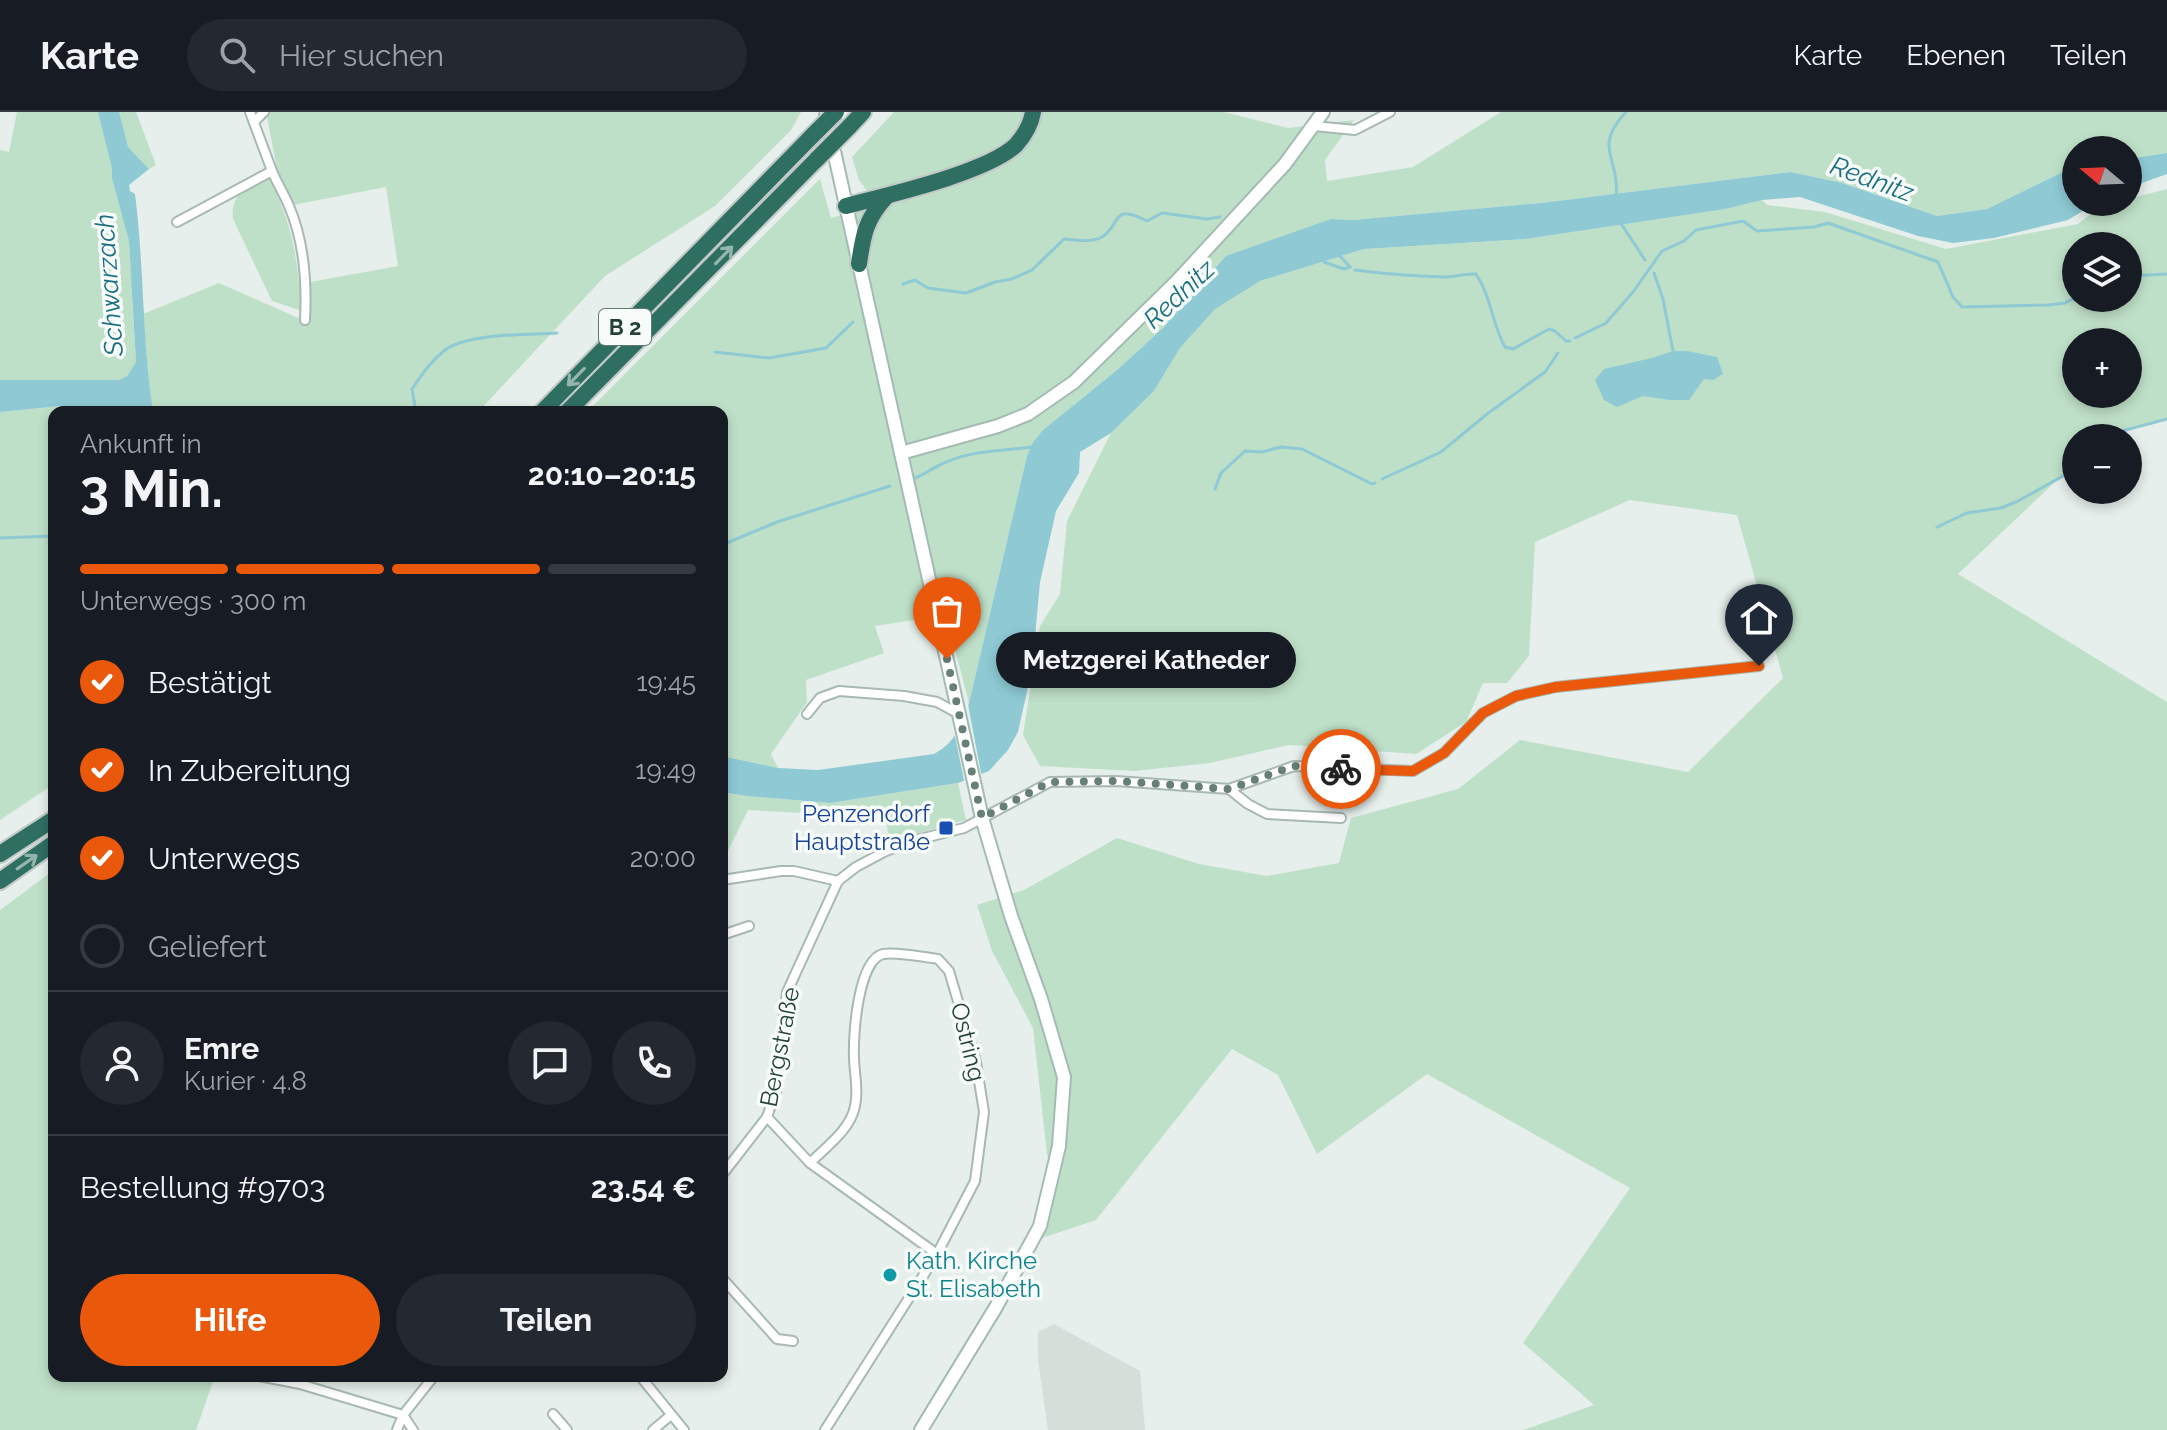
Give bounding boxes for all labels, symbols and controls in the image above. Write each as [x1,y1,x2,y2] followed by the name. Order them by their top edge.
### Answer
[187,19,747,91] search box
[40,33,139,78] text: Karte
[215,33,259,77] icon: search
[279,38,444,73] text: Hier suchen
[1794,39,1862,72] text: Karte
[1906,39,2006,72] text: Ebenen
[2050,39,2127,72] text: Teilen
[2062,136,2142,216] north arrow
[2062,136,2142,504] map controls
[1826,150,1918,208] water label: Rednitz
[89,213,129,358] water label: Schwarzach
[2062,232,2142,312] button: layers
[714,245,733,265] one-way arrow
[1137,253,1221,334] water label: Rednitz
[599,309,651,345] road number: B 2
[2062,328,2142,408] button: +
[567,367,586,386] one-way arrow
[2062,424,2142,504] button: −
[80,429,202,459] text: Ankunft in
[528,457,696,492] text: 20:10–20:15
[80,458,223,519] text: 3 Min.
[913,577,981,659] pin
[1725,584,1793,666] pin
[80,586,306,616] text: Unterwegs · 300 m
[925,589,969,633] icon: bag
[1737,596,1781,640] icon: home
[995,631,1295,687] callout: Metzgerei Katheder
[1023,645,1269,675] text: Metzgerei Katheder
[80,660,124,704] icon: check
[148,665,272,700] text: Bestätigt
[636,667,696,697] text: 19:45
[1301,729,1381,809] courier
[1319,747,1363,791] icon: bike
[80,748,124,792] icon: check
[148,753,351,788] text: In Zubereitung
[635,755,696,785] text: 19:49
[794,799,931,856] place label: Penzendorf Hauptstraße
[937,819,955,837] marker: Penzendorf Hauptstraße
[80,836,124,880] icon: check
[148,841,300,876] text: Unterwegs
[630,843,696,873] text: 20:00
[15,854,38,870] one-way arrow
[148,929,267,964] text: Geliefert
[754,985,805,1109] street label: Bergstraße
[945,999,992,1084] street label: Ostring
[80,1021,164,1105] button: person
[508,1021,592,1105] button: chat
[612,1021,696,1105] button: phone
[184,1031,259,1066] text: Emre
[184,1066,307,1096] text: Kurier · 4.8
[80,1170,325,1205] text: Bestellung #9703
[591,1170,696,1205] text: 23.54 €
[906,1246,1041,1303] place label: Kath. Kirche St. Elisabeth
[881,1266,899,1284] marker: Kath. Kirche St. Elisabeth
[80,1274,380,1366] button: Hilfe
[396,1274,696,1366] button: Teilen

